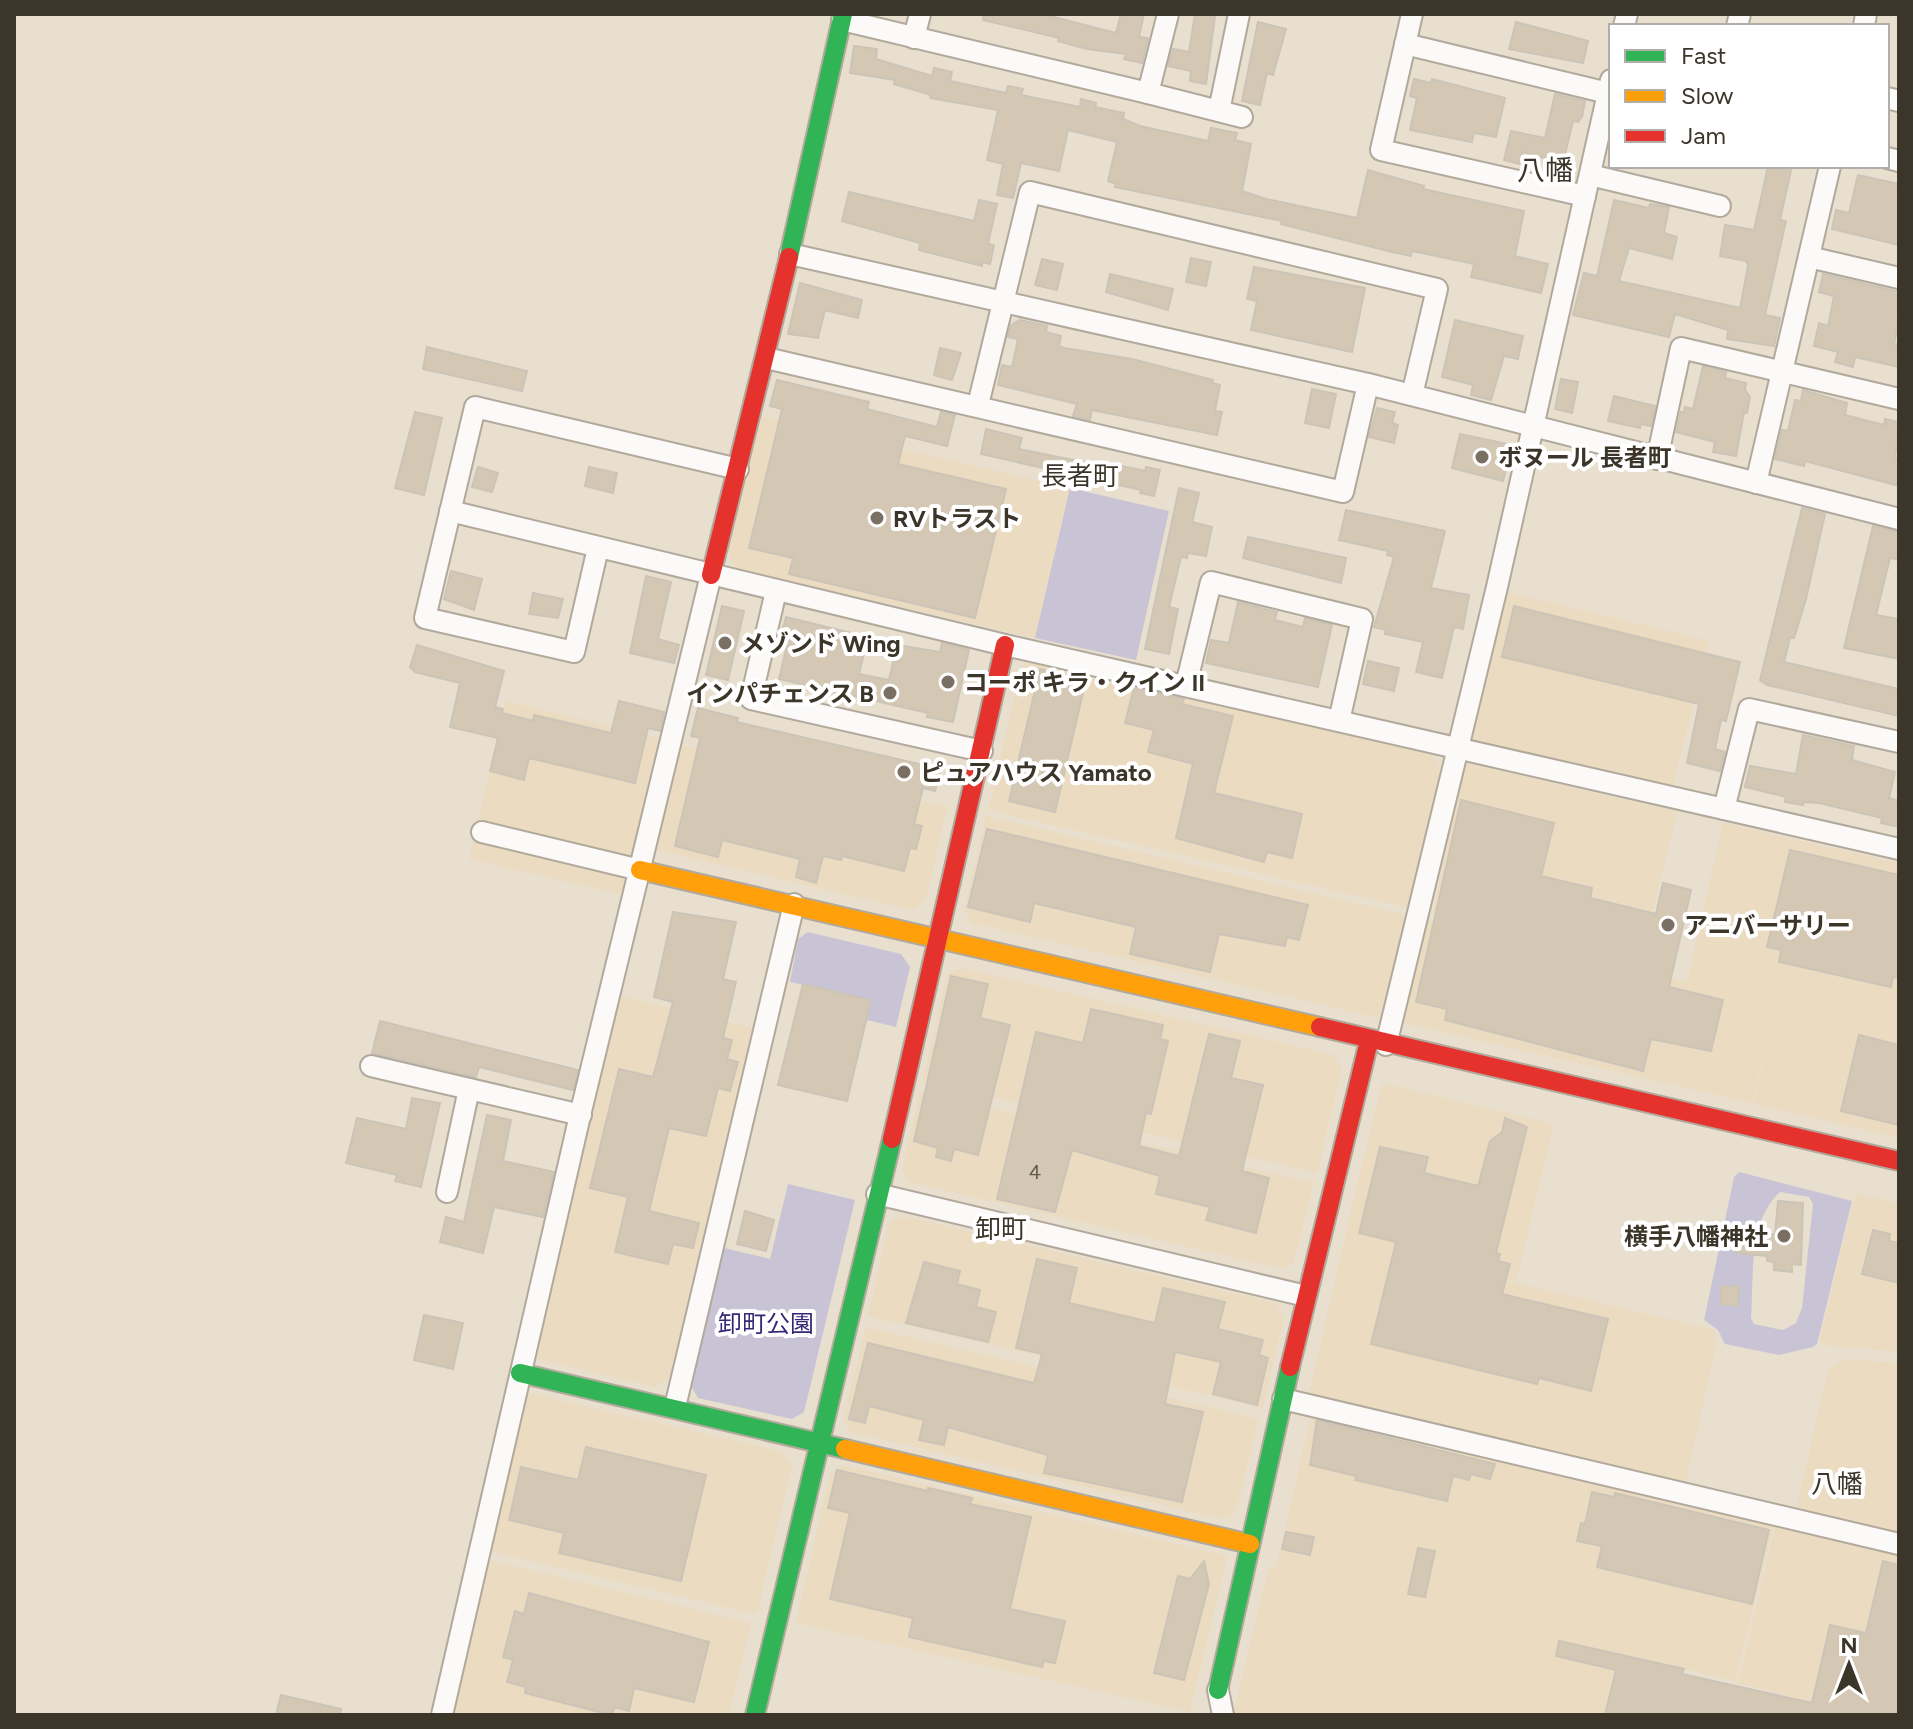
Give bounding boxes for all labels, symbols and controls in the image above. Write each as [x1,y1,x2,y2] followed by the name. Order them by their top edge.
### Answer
[1609,24,1889,168] legend
[1681,41,1726,70] text: Fast
[1681,81,1734,110] text: Slow
[1681,121,1726,150] text: Jam
[1517,153,1573,187] district label: 八幡
[1498,443,1672,472] place label: ボヌール 長者町
[1473,448,1491,466] marker: ボヌール 長者町
[1041,460,1119,492] district label: 長者町
[893,504,1021,533] place label: RVトラスト
[868,509,886,527] marker: RVトラスト
[741,629,901,658] place label: メゾンド Wing
[716,634,734,652] marker: メゾンド Wing
[964,668,1205,697] place label: コーポ キラ・クイン II
[939,673,957,691] marker: コーポ キラ・クイン II
[686,679,874,708] place label: インパチェンス B
[881,684,899,702] marker: インパチェンス B
[920,758,1152,787] place label: ピュアハウス Yamato
[895,763,913,781] marker: ピュアハウス Yamato
[1684,911,1851,940] place label: アニバーサリー
[1659,916,1677,934] marker: アニバーサリー
[1029,1160,1041,1184] house number: 4
[975,1213,1027,1245] district label: 卸町
[1624,1222,1768,1251] place label: 横手八幡神社
[1775,1227,1793,1245] marker: 横手八幡神社
[718,1309,814,1338] park label: 卸町公園
[1811,1468,1863,1500] district label: 八幡
[1809,1625,1889,1705] north arrow
[1840,1632,1858,1659] text: N

